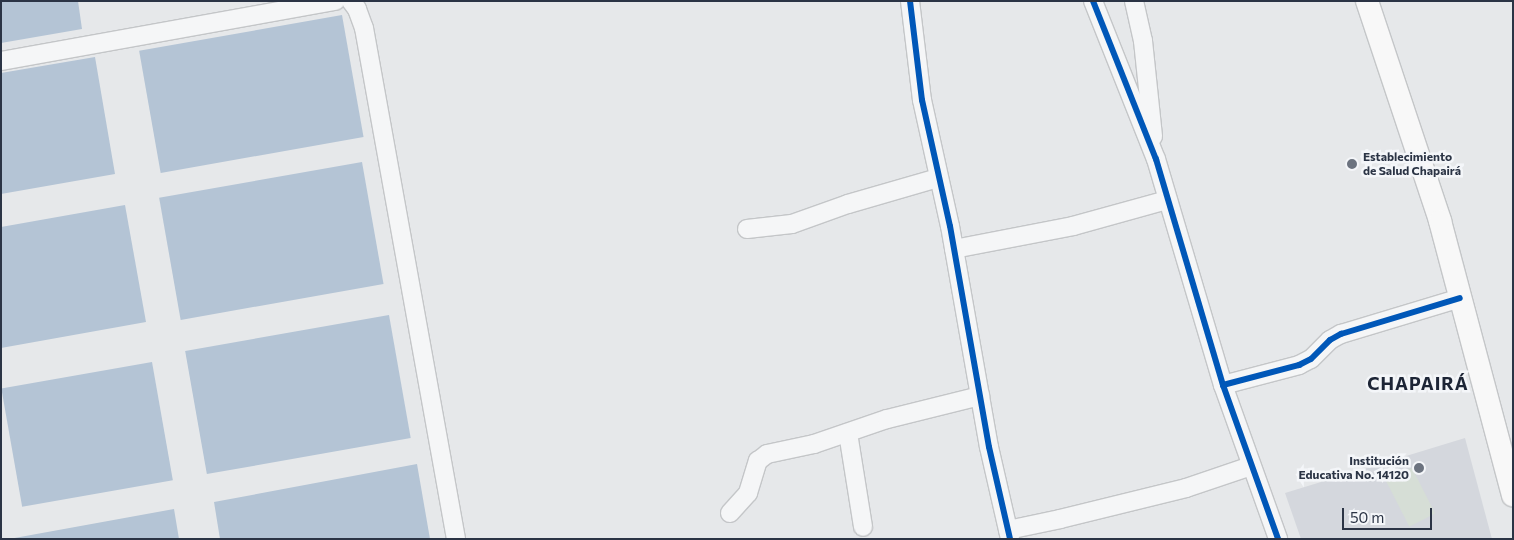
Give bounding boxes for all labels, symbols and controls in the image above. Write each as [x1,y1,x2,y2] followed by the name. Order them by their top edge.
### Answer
[1363,150,1461,178] place label: Establecimiento de Salud Chapairá
[1345,157,1359,171] marker: Establecimiento de Salud Chapairá
[1366,372,1470,394] district label: CHAPAIRÁ
[1298,454,1409,482] place label: Institución Educativa No. 14120
[1413,462,1425,474] marker: Institución Educativa No. 14120
[1344,498,1434,530] scale bar
[1350,508,1384,526] text: 50 m

